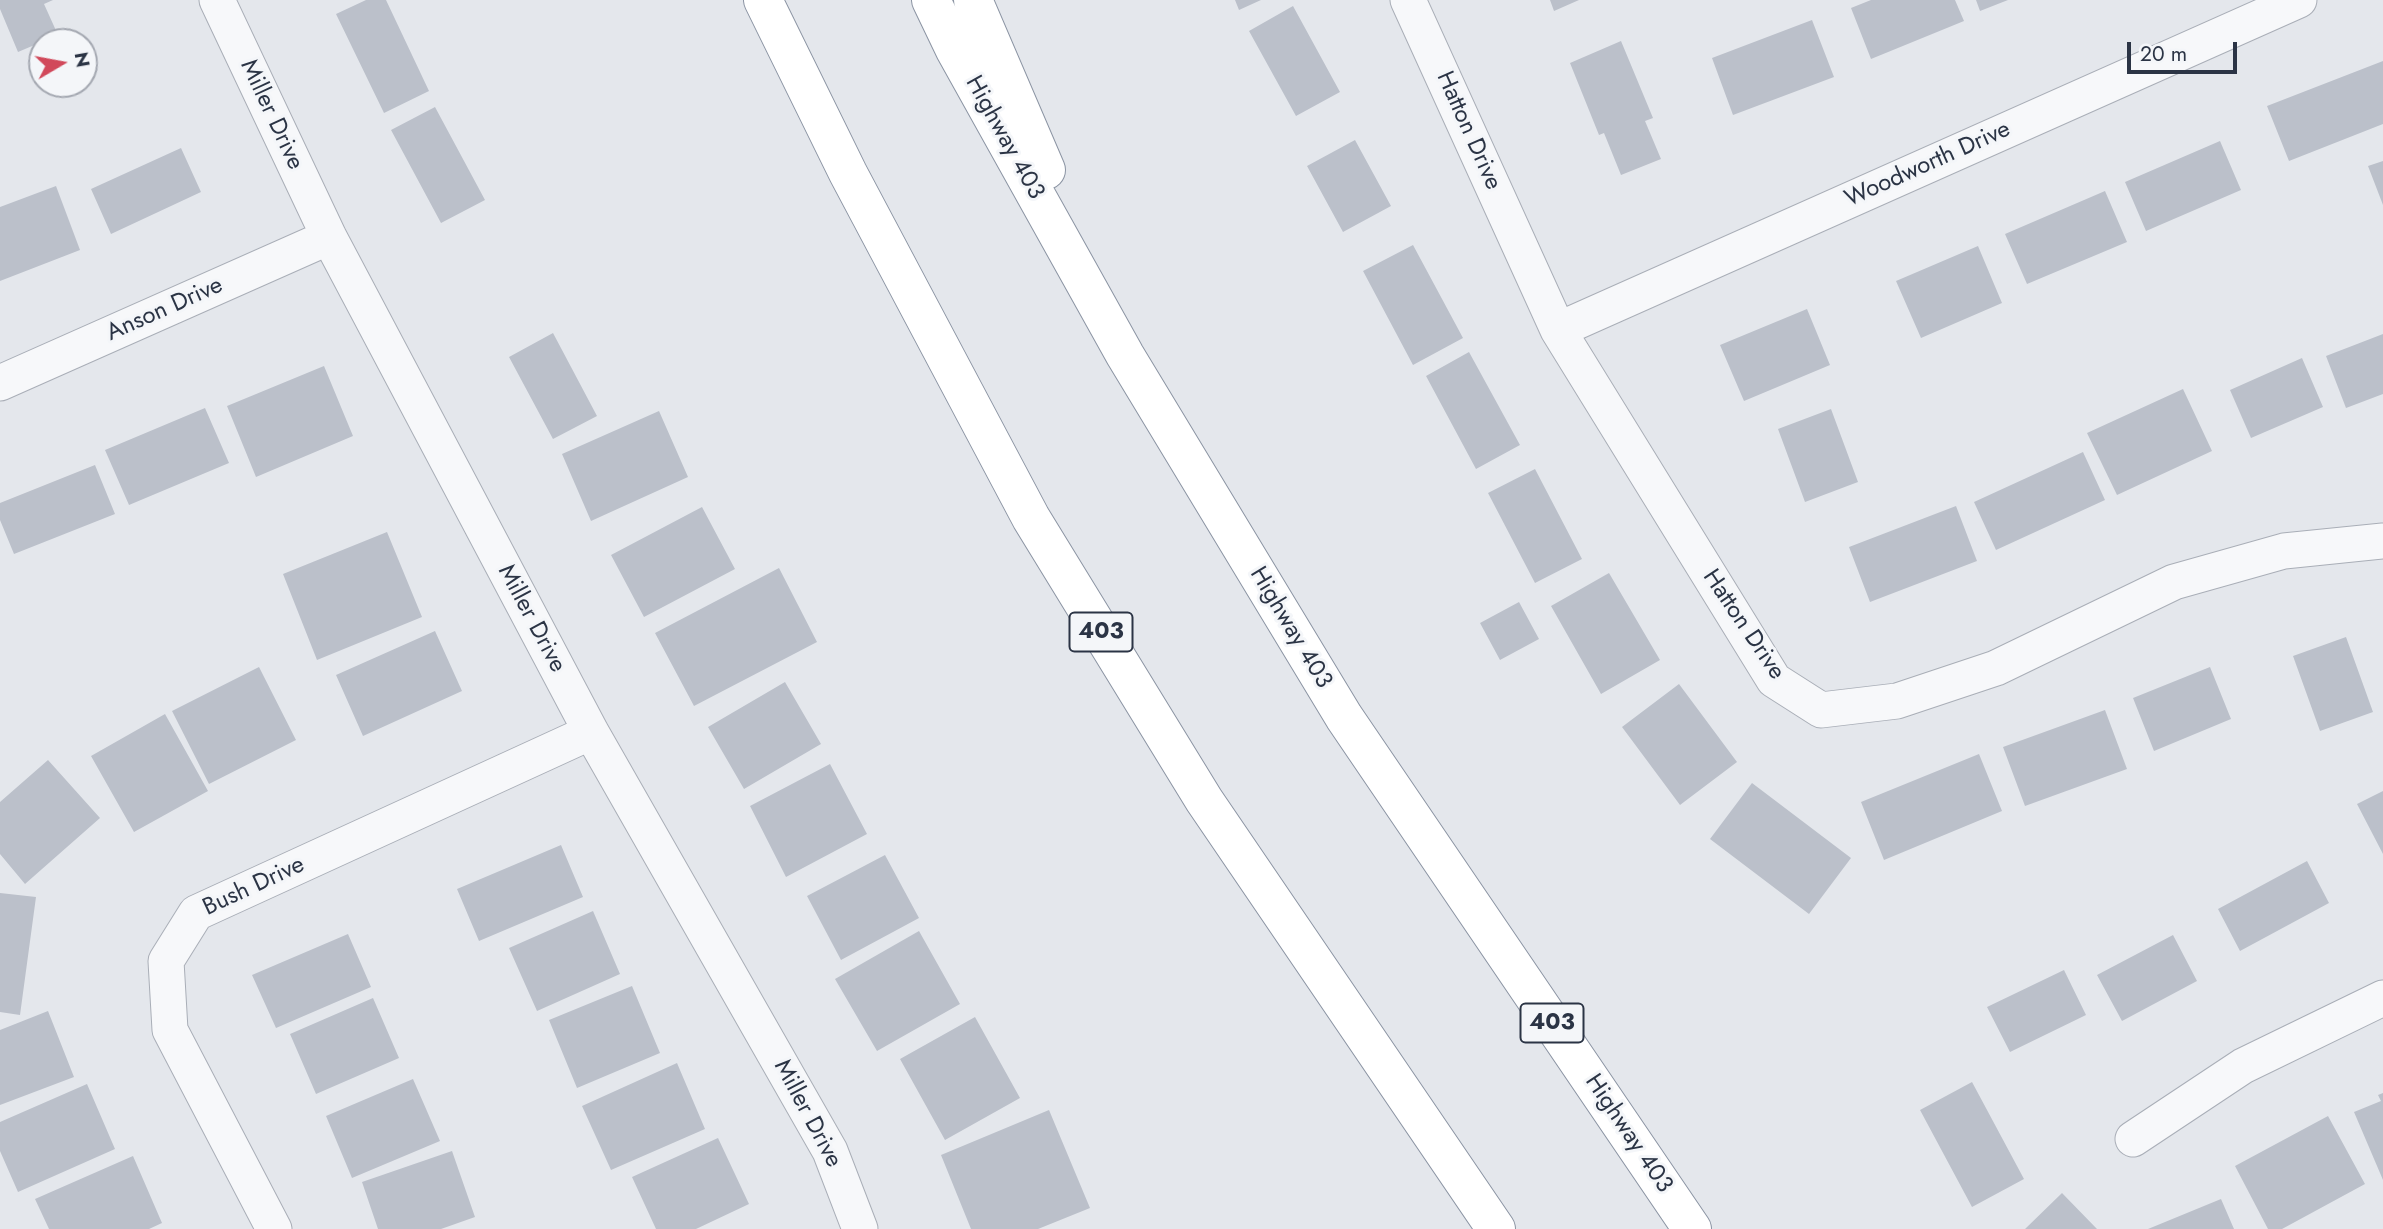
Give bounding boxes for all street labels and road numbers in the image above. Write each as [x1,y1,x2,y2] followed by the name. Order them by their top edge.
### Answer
[233,56,309,174] street label: Miller Drive
[1429,67,1507,195] street label: Hatton Drive
[958,71,1050,205] street label: Highway 403
[1841,116,2015,214] street label: Woodworth Drive
[102,272,228,348] street label: Anson Drive
[491,560,571,678] street label: Miller Drive
[1242,562,1338,694] street label: Highway 403
[1696,565,1790,685] street label: Hatton Drive
[1070,612,1132,652] road number: 403
[199,851,309,923] street label: Bush Drive
[1520,1004,1584,1042] road number: 403
[767,1055,847,1173] street label: Miller Drive
[1578,1069,1678,1199] street label: Highway 403

